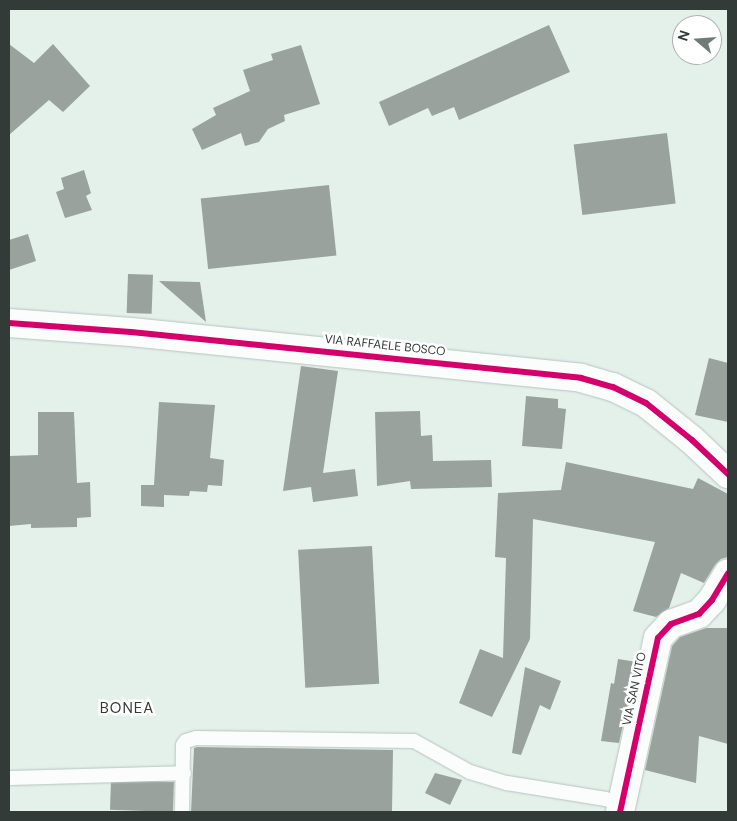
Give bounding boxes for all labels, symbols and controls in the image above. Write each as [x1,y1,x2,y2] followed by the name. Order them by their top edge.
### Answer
[672,15,722,65] north arrow
[674,28,694,43] text: N
[324,332,446,360] street label: VIA RAFFAELE BOSCO
[620,651,650,727] street label: VIA SAN VITO
[99,700,155,718] district label: BONEA

